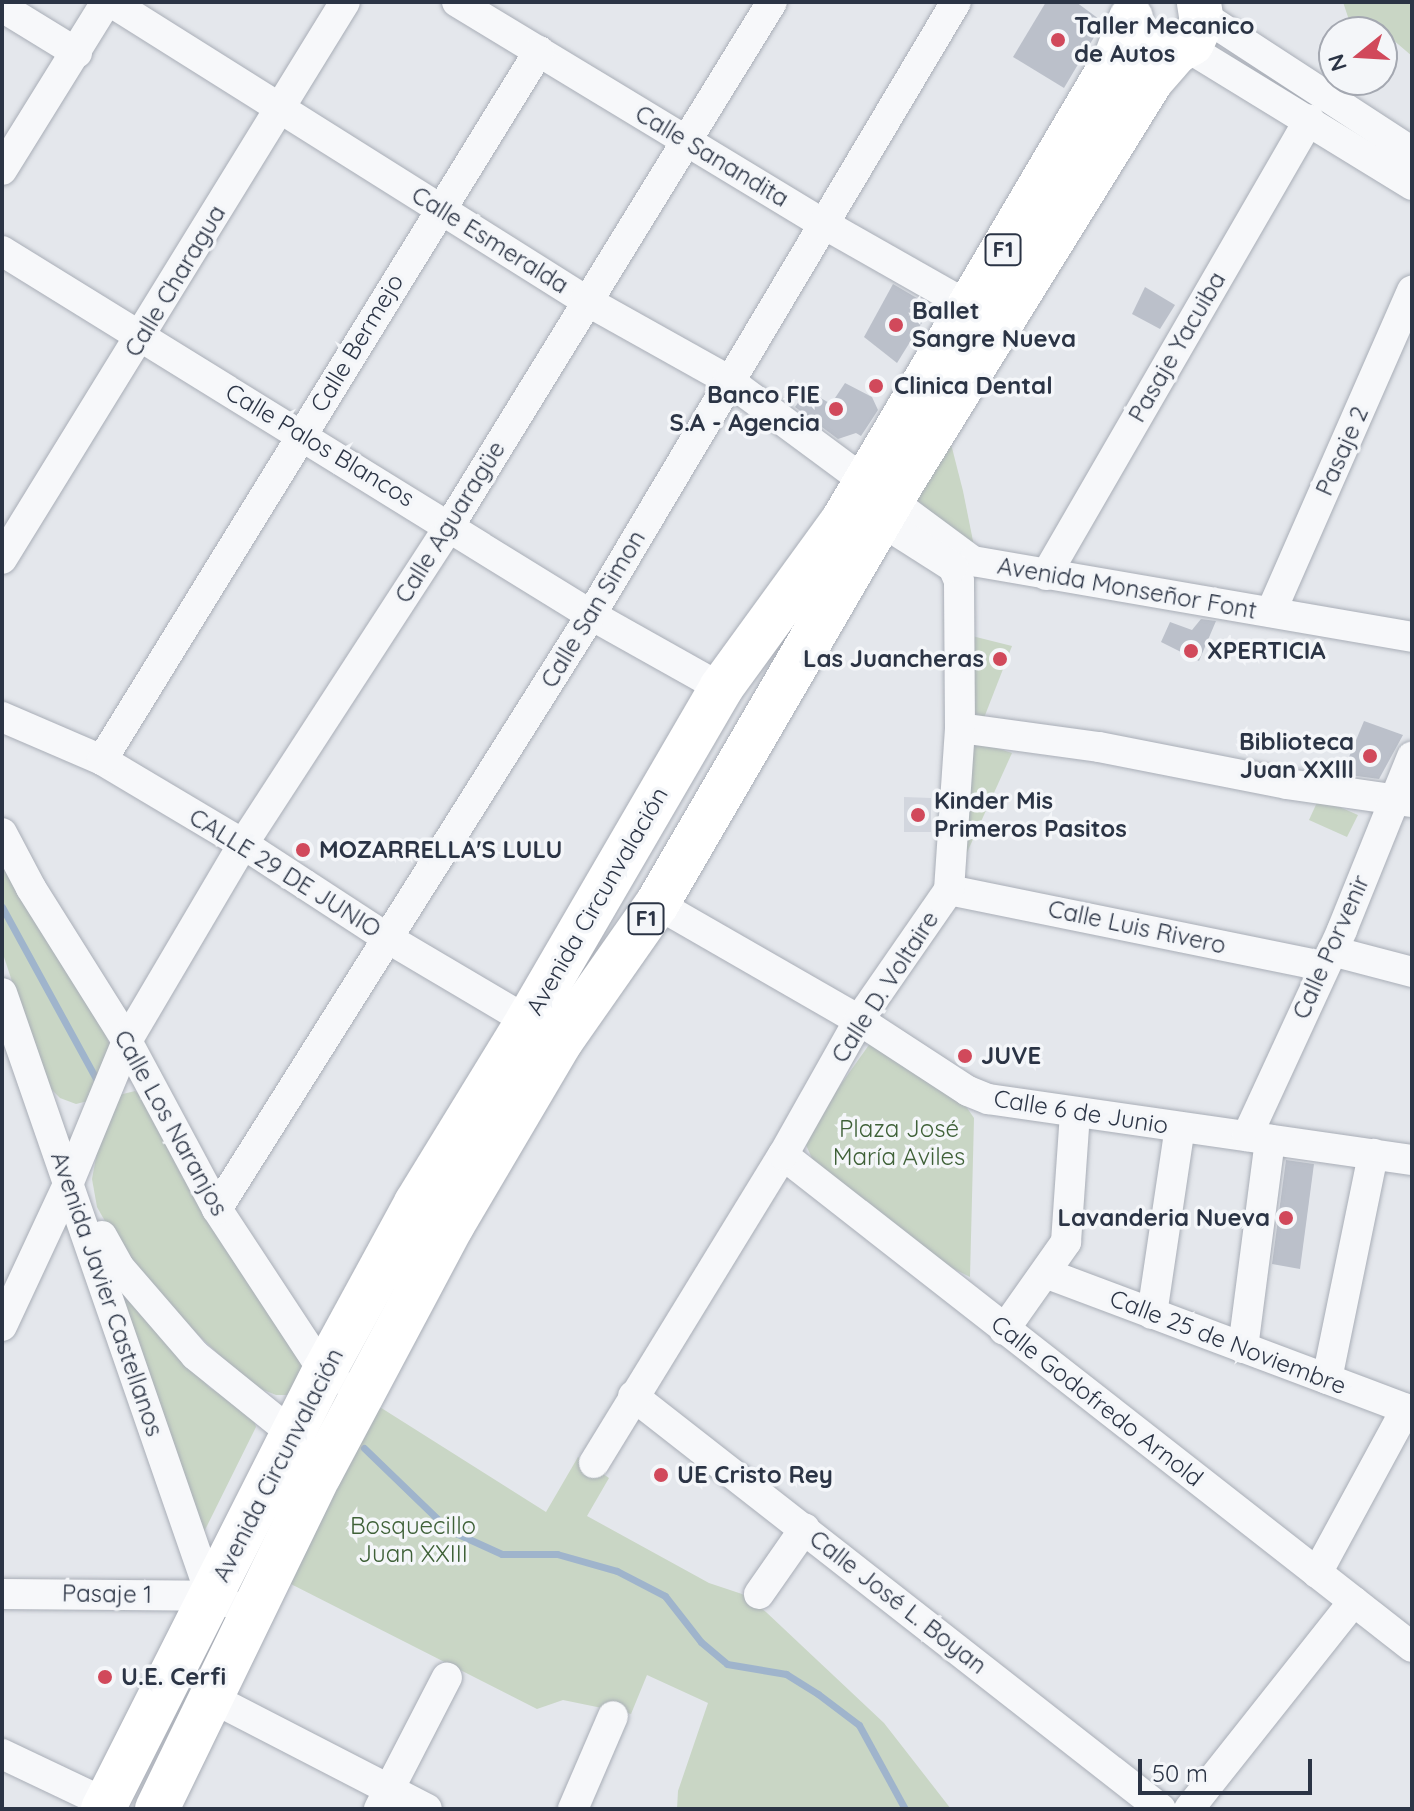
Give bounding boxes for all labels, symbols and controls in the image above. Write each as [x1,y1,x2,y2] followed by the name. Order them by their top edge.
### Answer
[1074,12,1255,68] place label: Taller Mecanico de Autos
[1318,16,1398,96] north arrow
[1049,31,1067,49] marker: Taller Mecanico de Autos
[1321,51,1353,75] text: N
[630,99,794,213] street label: Calle Sanandita
[406,180,574,300] street label: Calle Esmeralda
[119,200,231,362] street label: Calle Charagua
[983,232,1023,268] road number: F1
[1122,267,1232,427] street label: Pasaje Yacuiba
[304,269,410,417] street label: Calle Bermejo
[912,297,1076,353] place label: Ballet Sangre Nueva
[887,316,905,334] marker: Ballet Sangre Nueva
[894,372,1053,400] place label: Clinica Dental
[865,375,887,397] marker: Clinica Dental
[220,377,420,513] street label: Calle Palos Blancos
[670,381,820,437] place label: Banco FIE S.A - Agencia
[827,400,845,418] marker: Banco FIE S.A - Agencia
[1310,402,1374,500] street label: Pasaje 2
[389,436,511,608] street label: Calle Aguaragüe
[535,525,651,693] street label: Calle San Simon
[995,551,1259,625] street label: Avenida Monseñor Font
[1207,637,1326,665] place label: XPERTICIA
[1182,642,1200,660] marker: XPERTICIA
[803,645,984,673] place label: Las Juancheras
[991,650,1009,668] marker: Las Juancheras
[1239,728,1354,784] place label: Biblioteca Juan XXlll
[1361,747,1379,765] marker: Biblioteca Juan XXlll
[520,782,674,1020] street label: Avenida Circunvalación
[934,787,1127,843] place label: Kinder Mis Primeros Pasitos
[184,802,386,944] street label: CALLE 29 DE JUNIO
[909,806,927,824] marker: Kinder Mis Primeros Pasitos
[319,836,562,864] place label: MOZARRELLA'S LULU
[294,841,312,859] marker: MOZARRELLA'S LULU
[1286,871,1376,1023] street label: Calle Porvenir
[1045,894,1229,960] street label: Calle Luis Rivero
[626,901,666,937] road number: F1
[825,906,945,1068] street label: Calle D. Voltaire
[108,1025,234,1221] street label: Calle Los Naranjos
[981,1042,1041,1070] place label: JUVE
[956,1047,974,1065] marker: JUVE
[992,1084,1170,1140] street label: Calle 6 de Junio
[833,1115,965,1171] park label: Plaza José María Aviles
[45,1148,169,1440] street label: Avenida Javier Castellanos
[1058,1204,1270,1232] place label: Lavanderia Nueva
[1277,1209,1295,1227] marker: Lavanderia Nueva
[1106,1284,1350,1400] street label: Calle 25 de Noviembre
[985,1309,1209,1493] street label: Calle Godofredo Arnold
[207,1343,349,1587] street label: Avenida Circunvalación
[677,1461,833,1489] place label: UE Cristo Rey
[652,1466,670,1484] marker: UE Cristo Rey
[350,1512,476,1568] park label: Bosquecillo Juan XXIII
[804,1524,992,1680] street label: Calle José L. Boyan
[62,1579,152,1609] street label: Pasaje 1
[121,1663,226,1691] place label: U.E. Cerfi
[96,1668,114,1686] marker: U.E. Cerfi
[1142,1743,1316,1793] scale bar
[1152,1758,1208,1788] text: 50 m

